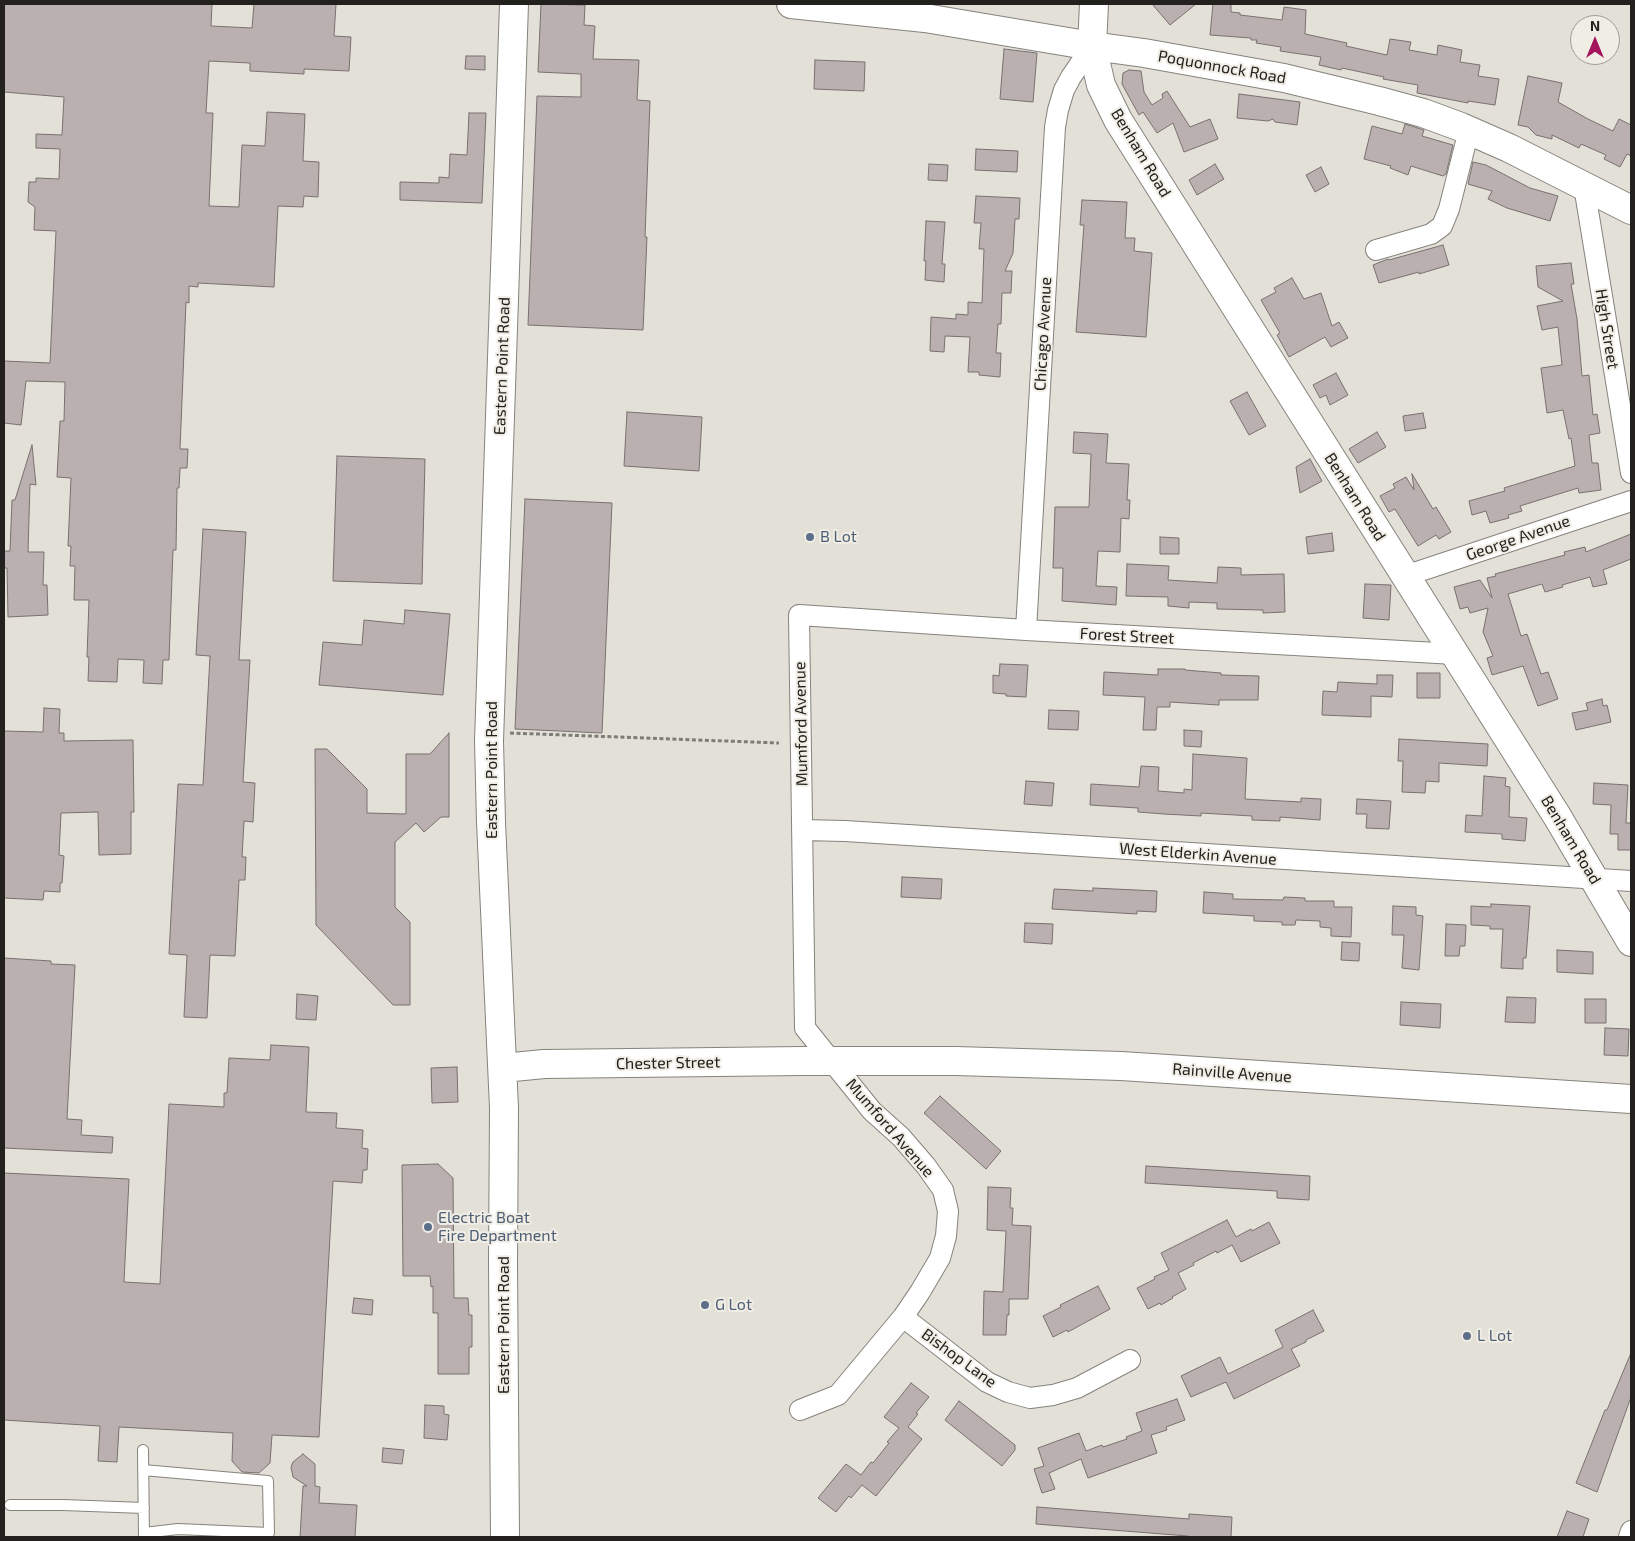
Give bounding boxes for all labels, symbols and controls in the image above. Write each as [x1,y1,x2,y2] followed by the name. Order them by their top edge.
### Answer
[1570,15,1620,65] north arrow
[1590,17,1600,34] text: N
[1156,46,1288,88] street label: Poquonnock Road
[1107,105,1175,201] street label: Benham Road
[1030,277,1056,391] street label: Chicago Avenue
[1591,288,1623,370] street label: High Street
[490,297,514,435] street label: Eastern Point Road
[1320,449,1390,545] street label: Benham Road
[1463,511,1573,565] street label: George Avenue
[820,527,857,547] place label: B Lot
[804,531,816,543] marker: B Lot
[1079,624,1175,648] street label: Forest Street
[790,661,812,787] street label: Mumford Avenue
[482,701,502,839] street label: Eastern Point Road
[1537,792,1605,888] street label: Benham Road
[1119,839,1277,869] street label: West Elderkin Avenue
[616,1052,720,1074] street label: Chester Street
[1172,1059,1292,1087] street label: Rainville Avenue
[842,1075,938,1181] street label: Mumford Avenue
[438,1208,557,1246] place label: Electric Boat Fire Department
[422,1221,434,1233] marker: Electric Boat Fire Department
[494,1256,514,1394] street label: Eastern Point Road
[715,1295,752,1315] place label: G Lot
[699,1299,711,1311] marker: G Lot
[918,1324,1000,1392] street label: Bishop Lane
[1477,1326,1512,1346] place label: L Lot
[1461,1330,1473,1342] marker: L Lot

